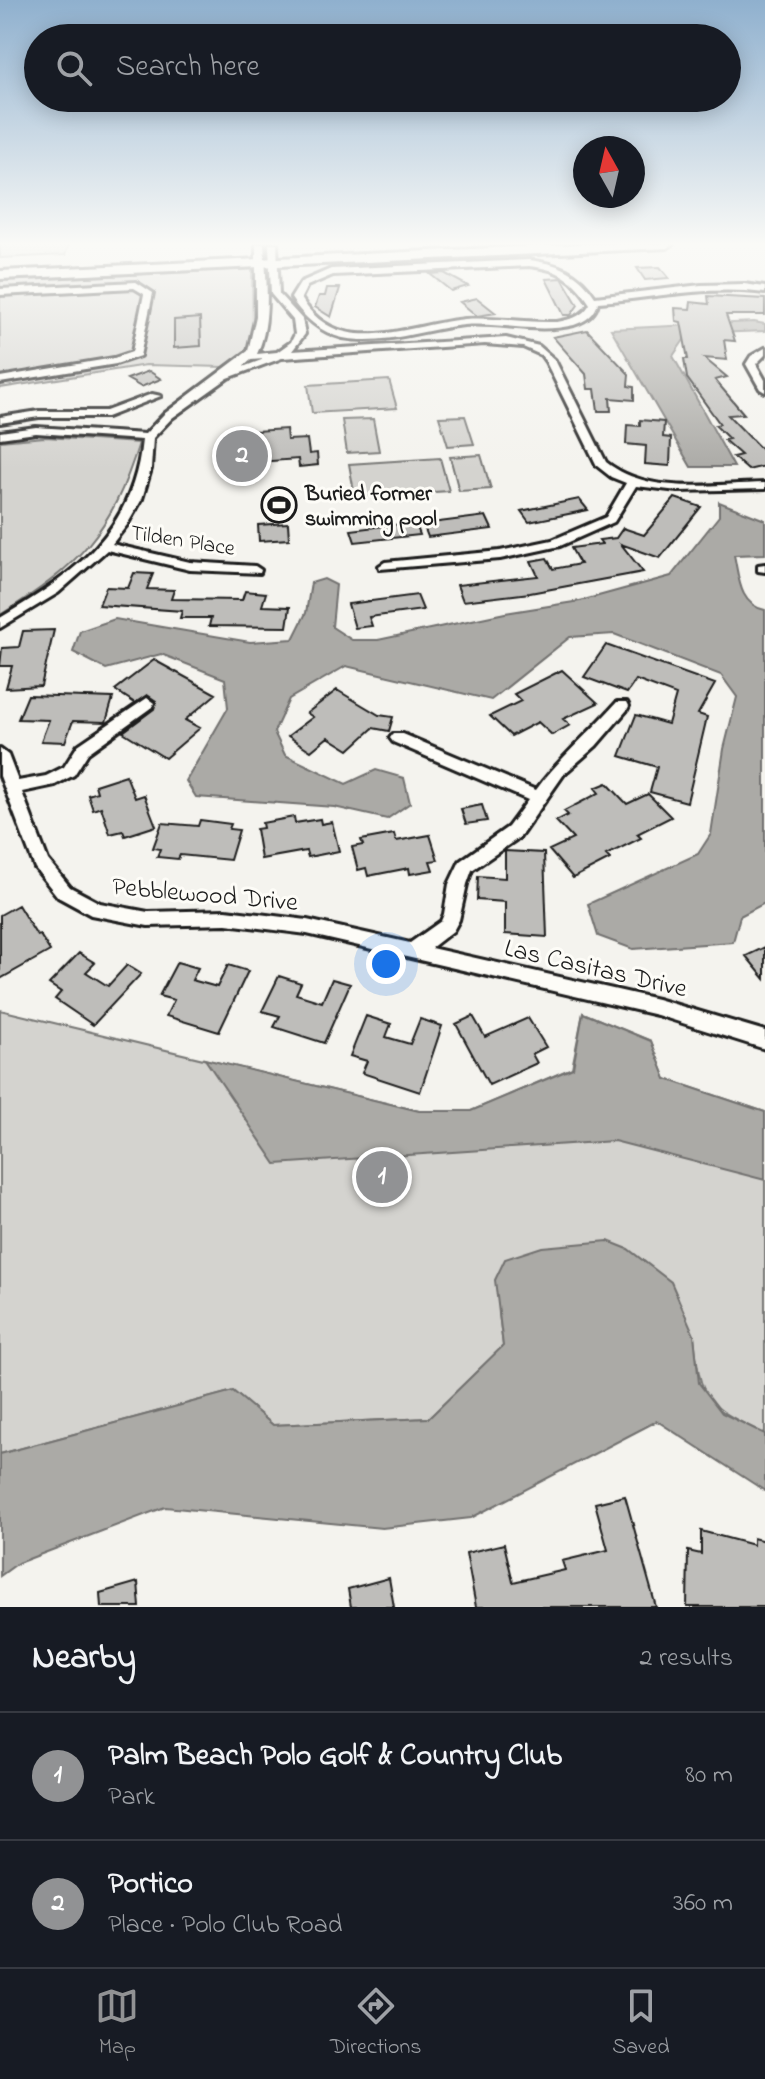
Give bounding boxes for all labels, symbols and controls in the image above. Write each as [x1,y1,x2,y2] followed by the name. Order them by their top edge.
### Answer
[24,24,741,112] search box
[52,46,96,90] icon: search
[116,46,260,90] text: Search here
[573,136,645,208] north arrow
[216,426,268,486] pin: 2
[304,479,437,537] place label: Buried former swimming pool
[260,486,298,524] sports icon: Buried former swimming pool
[128,518,237,566] street label: Tilden Place
[110,869,300,923] street label: Pebblewood Drive
[500,930,691,1009] street label: Las Casitas Drive
[366,944,406,984] your location
[356,1147,408,1207] pin: 1
[32,1634,136,1684] text: Nearby
[640,1640,733,1678] text: 2 results
[108,1735,562,1779] text: Palm Beach Polo Golf & Country Club
[54,1757,62,1795] text: 1
[685,1757,733,1795] text: 80 m
[108,1779,155,1817] text: Park
[108,1863,193,1907] text: Portico
[52,1885,64,1923] text: 2
[673,1885,733,1923] text: 360 m
[108,1907,342,1945] text: Place · Polo Club Road
[95,1984,139,2064] tab: Map
[330,1984,421,2064] tab: Directions
[612,1984,670,2064] tab: Saved

